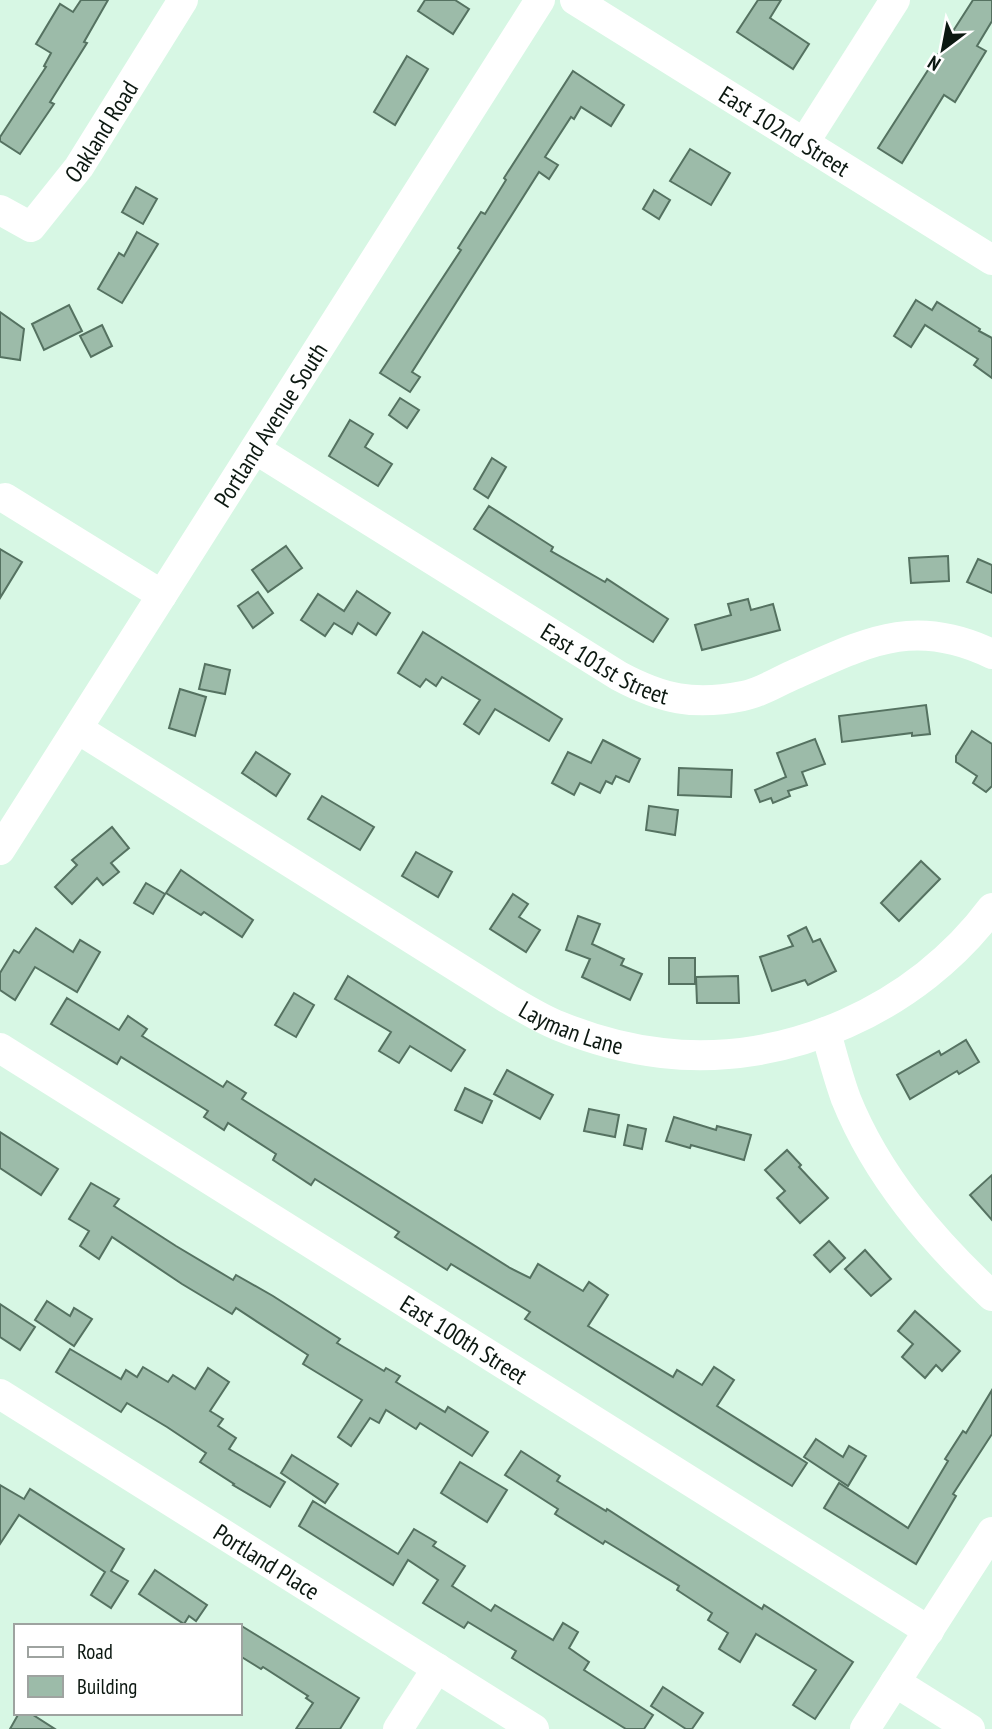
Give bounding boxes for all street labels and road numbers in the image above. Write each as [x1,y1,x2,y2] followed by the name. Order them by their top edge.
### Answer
[57,75,144,189] street label: Oakland Road
[714,78,856,183] street label: East 102nd Street
[207,337,334,513] street label: Portland Avenue South
[535,616,672,711] street label: East 101st Street
[514,993,626,1061] street label: Layman Lane
[395,1288,534,1391] street label: East 100th Street
[208,1516,326,1606] street label: Portland Place

